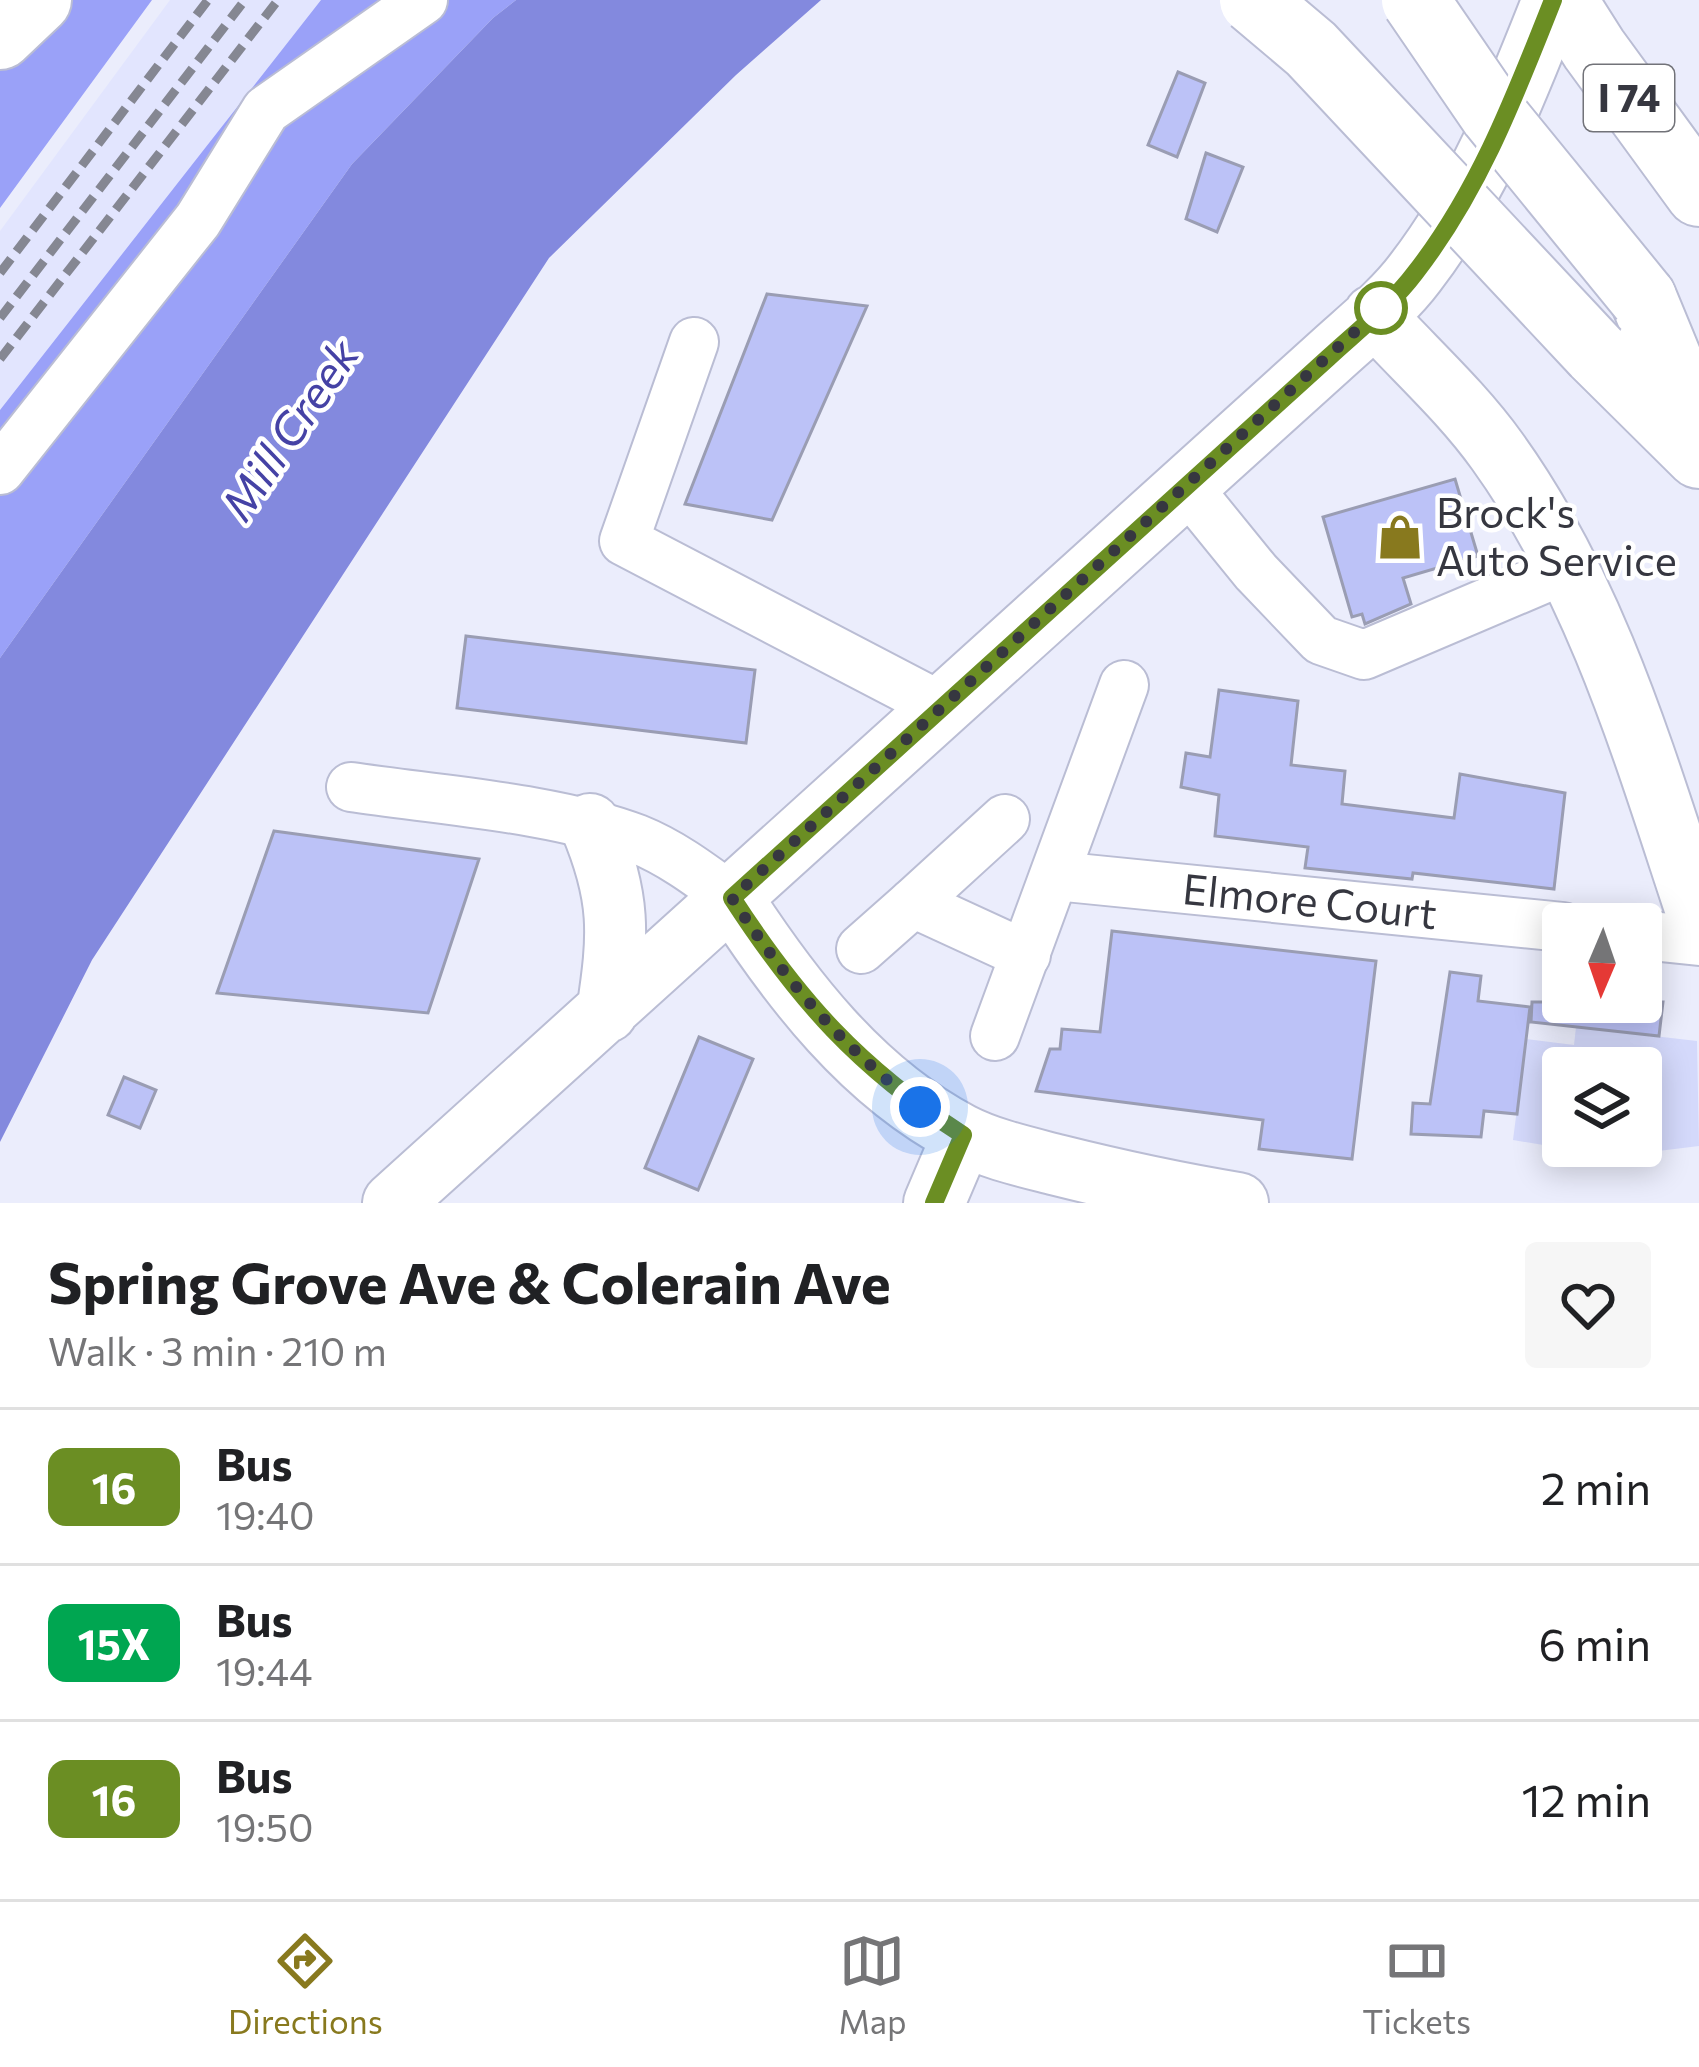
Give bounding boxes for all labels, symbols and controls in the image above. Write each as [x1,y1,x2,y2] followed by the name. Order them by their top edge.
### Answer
[1584,65,1674,131] road number: I 74
[1356,283,1406,333] unlabelled marker
[208,326,369,529] water label: Mill Creek
[1436,485,1677,585] place label: Brock's Auto Service
[1375,512,1425,562] shop icon: Brock's Auto Service
[1180,861,1439,938] street label: Elmore Court
[1542,903,1662,1023] north arrow
[1542,903,1662,1167] map controls
[1542,1047,1662,1167] button: layers
[890,1077,950,1137] your location
[1525,1242,1651,1368] button: heart
[48,1246,891,1316] text: Spring Grove Ave & Colerain Ave
[48,1326,387,1374] text: Walk · 3 min · 210 m
[216,1435,292,1490] text: Bus
[1541,1459,1651,1514] text: 2 min
[92,1461,136,1513] text: 16
[216,1490,314,1538] text: 19:40
[216,1591,292,1646] text: Bus
[1538,1615,1651,1670] text: 6 min
[77,1617,151,1669] text: 15X
[216,1646,312,1694] text: 19:44
[216,1747,292,1802] text: Bus
[1522,1771,1651,1826] text: 12 min
[92,1773,136,1825] text: 16
[216,1802,313,1850] text: 19:50
[228,1928,383,2041] tab: Directions
[838,1928,907,2041] tab: Map
[1362,1928,1471,2041] tab: Tickets

